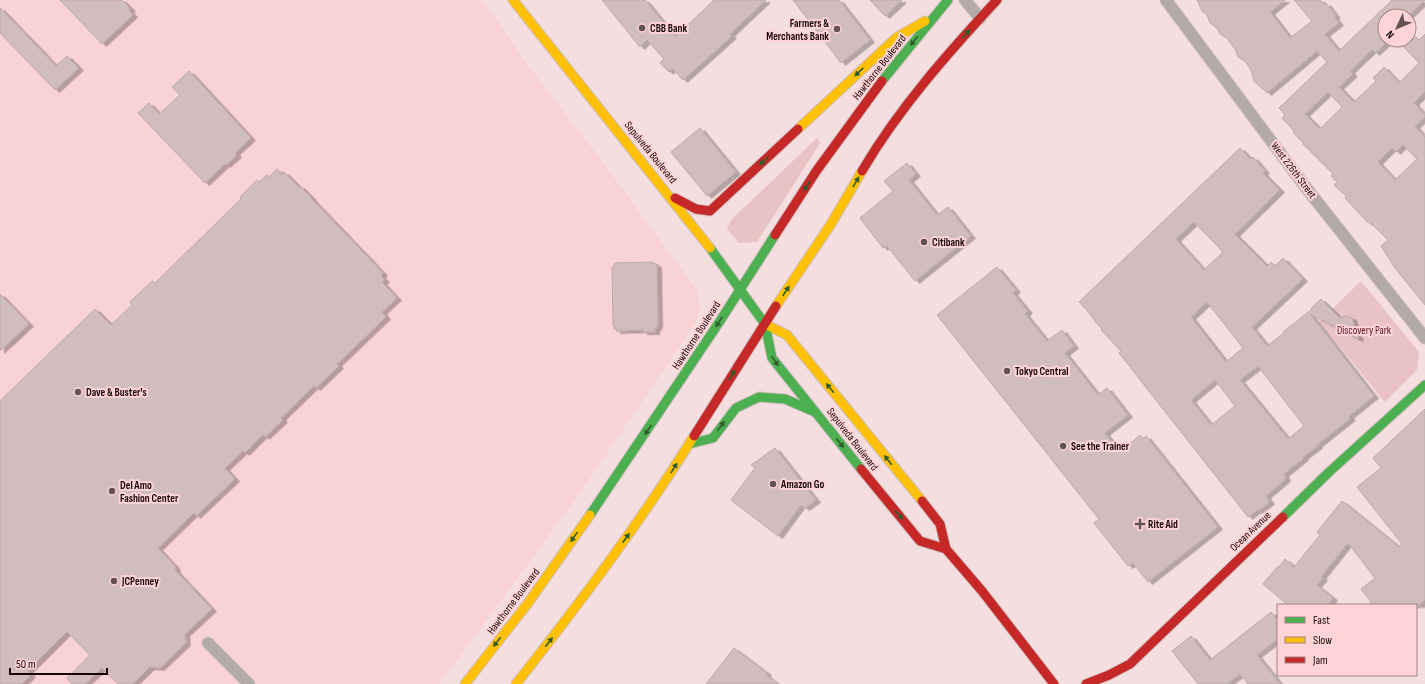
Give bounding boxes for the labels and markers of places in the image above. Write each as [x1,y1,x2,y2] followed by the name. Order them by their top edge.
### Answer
[766,17,829,43] place label: Farmers & Merchants Bank
[650,22,687,35] place label: CBB Bank
[637,23,647,33] marker: CBB Bank
[832,24,842,34] marker: Farmers & Merchants Bank
[932,236,965,249] place label: Citibank
[919,237,929,247] marker: Citibank
[1015,365,1068,378] place label: Tokyo Central
[1002,366,1012,376] marker: Tokyo Central
[86,386,147,399] place label: Dave & Buster's
[73,387,83,397] marker: Dave & Buster's
[1071,440,1130,453] place label: See the Trainer
[1058,441,1068,451] marker: See the Trainer
[780,478,824,491] place label: Amazon Go
[120,479,179,505] place label: Del Amo Fashion Center
[768,479,778,489] marker: Amazon Go
[107,486,117,496] marker: Del Amo Fashion Center
[1148,518,1178,531] place label: Rite Aid
[1135,519,1145,529] marker: Rite Aid
[121,575,159,588] place label: JCPenney
[109,576,119,586] marker: JCPenney

